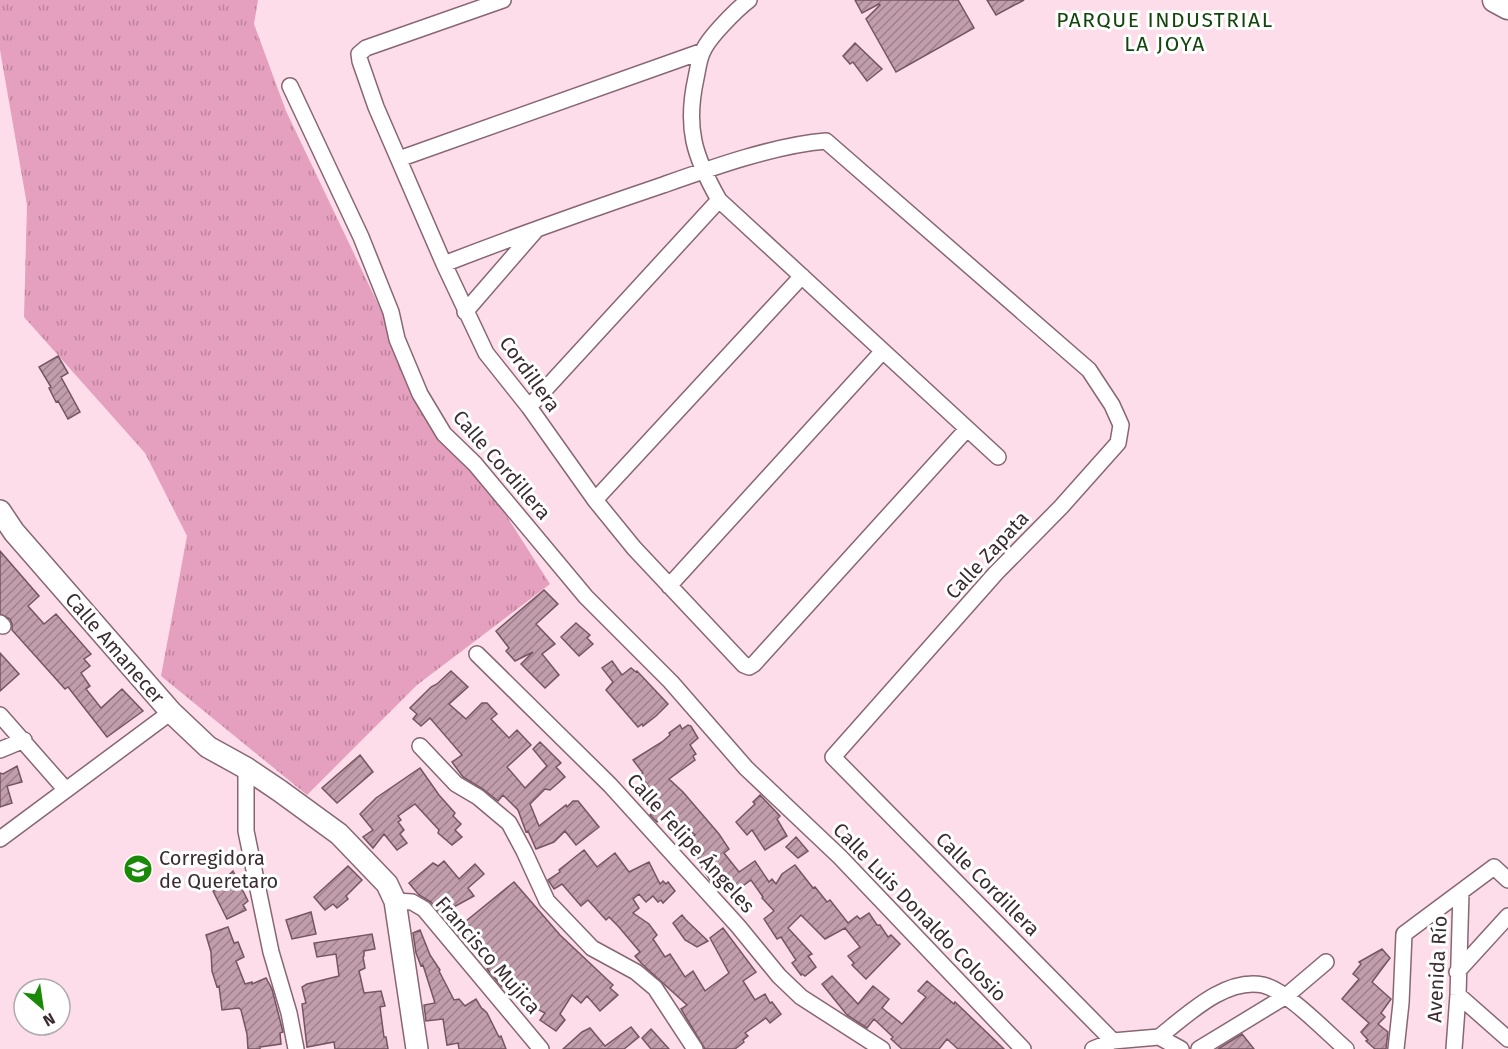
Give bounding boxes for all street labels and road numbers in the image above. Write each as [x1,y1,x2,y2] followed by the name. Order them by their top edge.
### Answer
[495,332,565,416] street label: Cordillera
[448,405,556,525] street label: Calle Cordillera
[940,506,1034,604] street label: Calle Zapata
[60,588,170,709] street label: Calle Amanecer
[622,768,760,918] street label: Calle Felipe Ángeles
[828,818,1012,1006] street label: Calle Luis Donaldo Colosio
[931,827,1045,941] street label: Calle Cordillera
[430,891,546,1019] street label: Francisco Mujica
[1422,915,1452,1023] street label: Avenida Río

